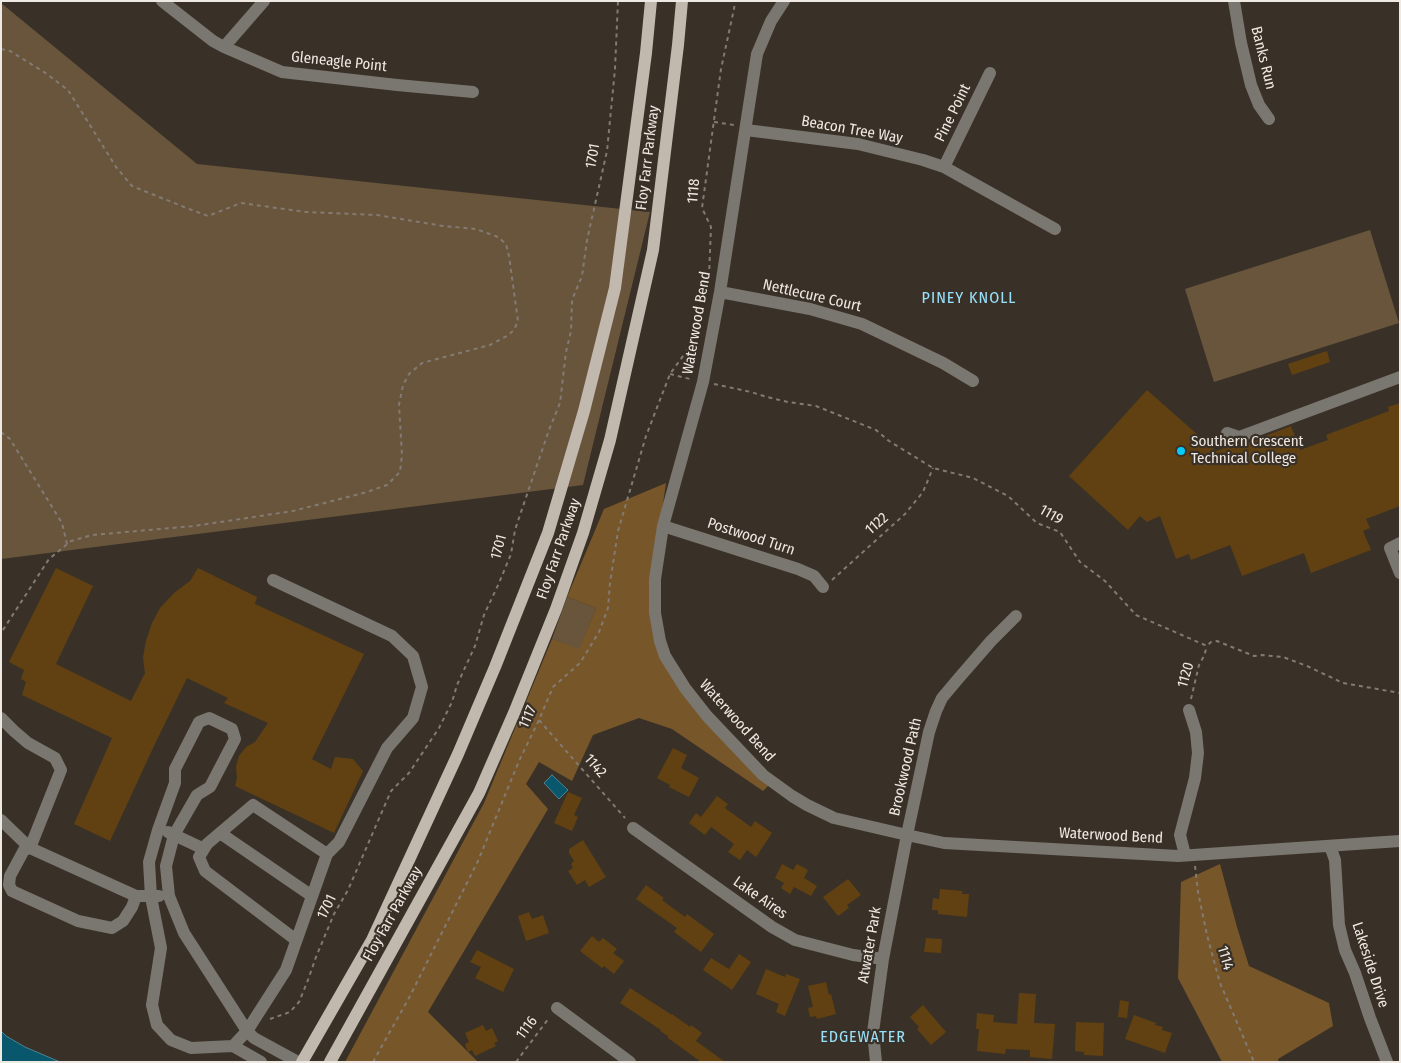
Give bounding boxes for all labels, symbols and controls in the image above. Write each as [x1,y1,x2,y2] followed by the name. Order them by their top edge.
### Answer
[1246,25,1280,91] street label: Banks Run
[290,48,388,76] street label: Gleneagle Point
[931,81,975,145] street label: Pine Point
[633,105,663,211] street label: Floy Farr Parkway
[800,112,904,148] street label: Beacon Tree Way
[582,142,604,170] street label: 1701
[684,178,704,204] street label: 1118
[679,270,715,376] street label: Waterwood Bend
[761,276,863,316] street label: Nettlecure Court
[920,289,1018,309] district label: PINEY KNOLL
[1191,433,1303,468] place label: Southern Crescent Technical College
[1175,445,1187,457] marker: Southern Crescent Technical College
[533,496,585,602] street label: Floy Farr Parkway
[1036,501,1066,529] street label: 1119
[862,509,892,539] street label: 1122
[705,514,797,560] street label: Postwood Turn
[487,533,511,561] street label: 1701
[1174,660,1198,690] street label: 1120
[695,676,779,766] street label: Waterwood Bend
[515,703,541,731] street label: 1117
[886,716,926,818] street label: Brookwood Path
[580,751,610,781] street label: 1142
[1059,824,1163,848] street label: Waterwood Bend
[360,864,426,964] street label: Floy Farr Parkway
[729,873,791,923] street label: Lake Aires
[313,892,341,922] street label: 1701
[854,905,886,985] street label: Atwater Park
[1348,920,1392,1010] street label: Lakeside Drive
[1213,944,1237,972] street label: 1114
[512,1013,542,1043] street label: 1116
[819,1028,907,1048] district label: EDGEWATER

